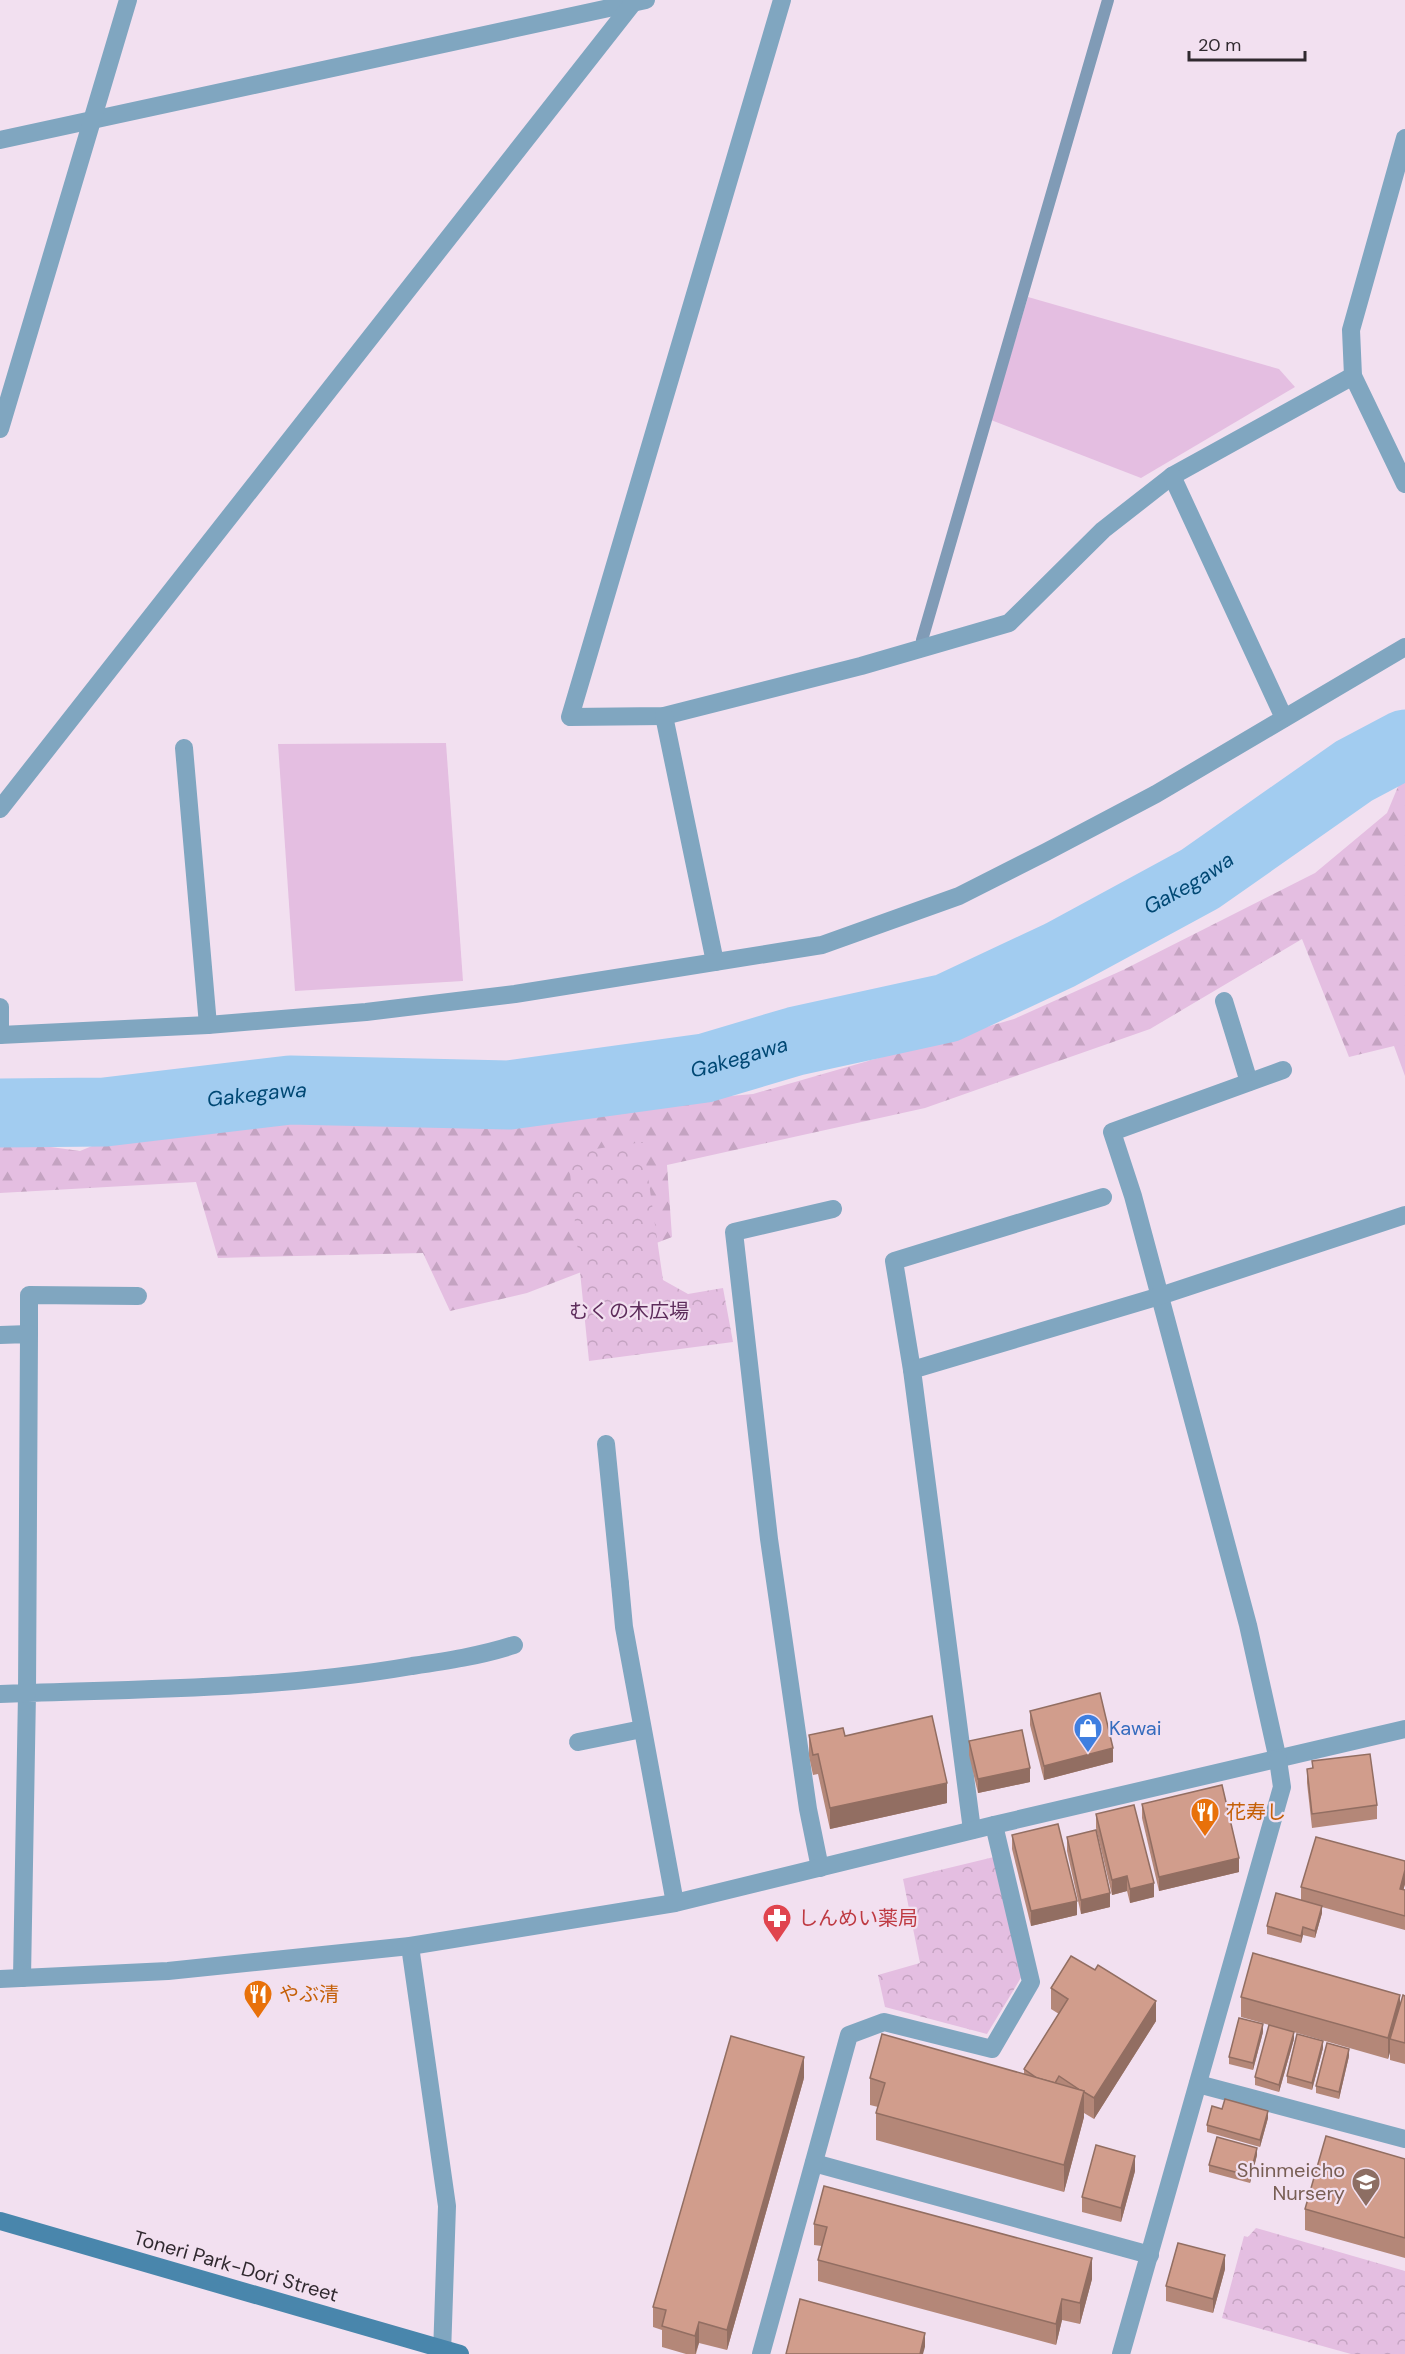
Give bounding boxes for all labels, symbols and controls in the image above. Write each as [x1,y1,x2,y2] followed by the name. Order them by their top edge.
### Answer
[1189,24,1304,62] scale bar
[1198,33,1241,57] text: 20 m
[1139,845,1240,921] water label: Gakegawa
[689,1030,791,1084] water label: Gakegawa
[205,1075,307,1114] water label: Gakegawa
[569,1298,689,1324] park label: むくの木広場
[1072,1712,1104,1754] shop icon: Kawai
[1109,1715,1162,1741] place label: Kawai
[1189,1796,1221,1838] restaurant icon: 花寿し
[1226,1799,1286,1825] place label: 花寿し
[761,1902,793,1944] pharmacy icon: しんめい薬局
[798,1905,918,1931] place label: しんめい薬局
[242,1978,274,2020] restaurant icon: やぶ清
[279,1981,339,2007] place label: やぶ清
[1237,2157,1345,2206] place label: Shinmeicho Nursery
[1350,2166,1382,2208] school or university icon: Shinmeicho Nursery
[131,2224,342,2308] street label: Toneri Park-Dori Street

